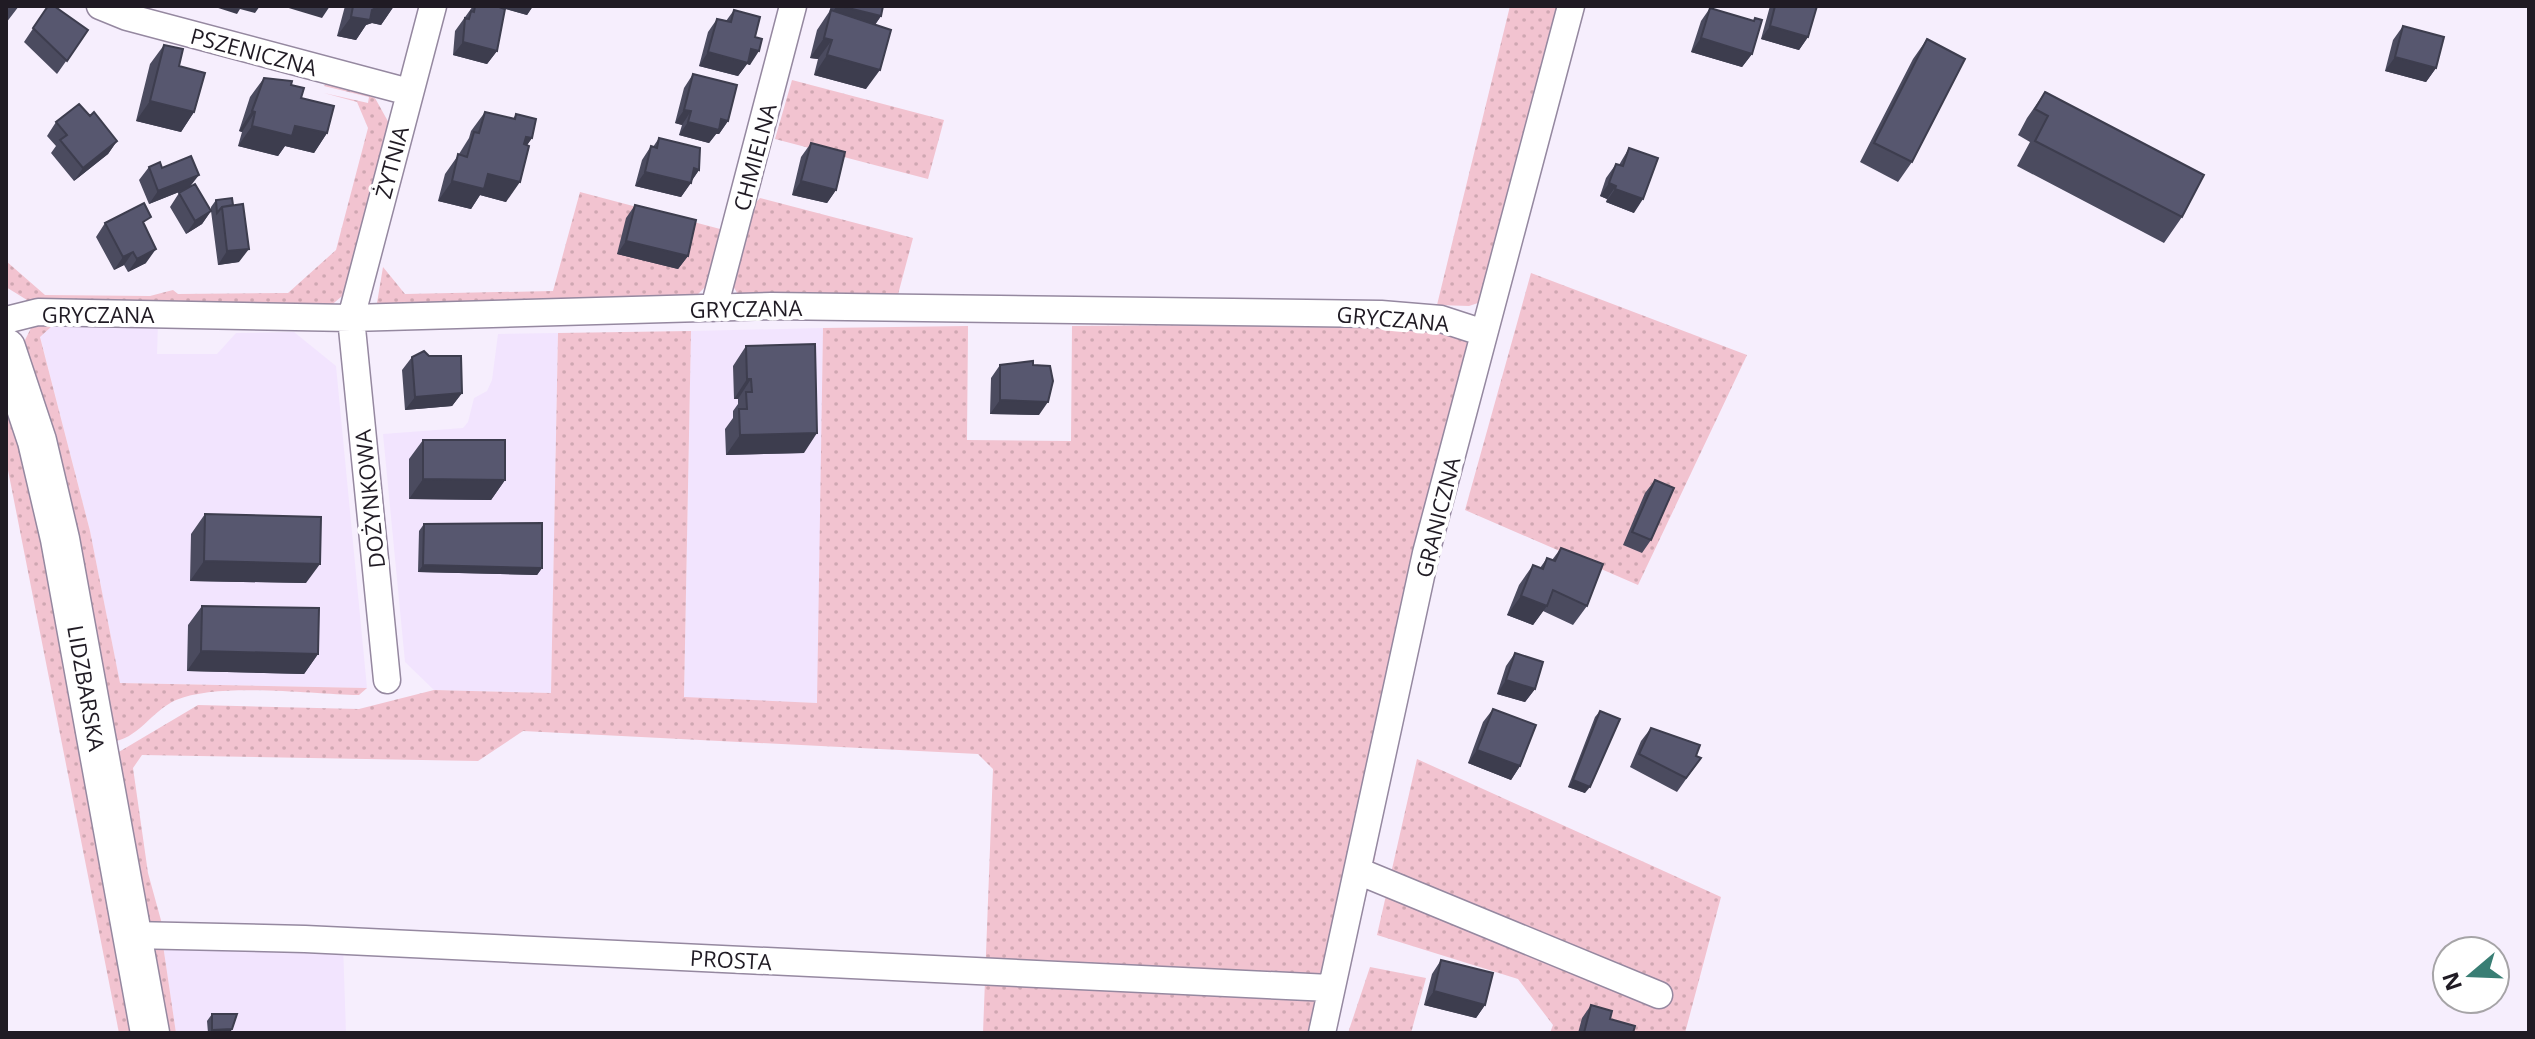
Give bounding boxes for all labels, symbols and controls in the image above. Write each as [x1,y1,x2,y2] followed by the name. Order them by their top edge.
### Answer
[187,20,321,82] street label: PSZENICZNA
[725,100,783,214] street label: CHMIELNA
[367,122,415,201] street label: ŻYTNIA
[689,292,803,324] street label: GRYCZANA
[1336,298,1451,338] street label: GRYCZANA
[42,299,154,329] street label: GRYCZANA
[347,428,391,570] street label: DOŻYNKOWA
[1408,454,1466,580] street label: GRANICZNA
[61,623,113,753] street label: LIDZBARSKA
[2431,935,2511,1015] north arrow
[689,942,773,976] street label: PROSTA
[2434,968,2468,995] text: N

